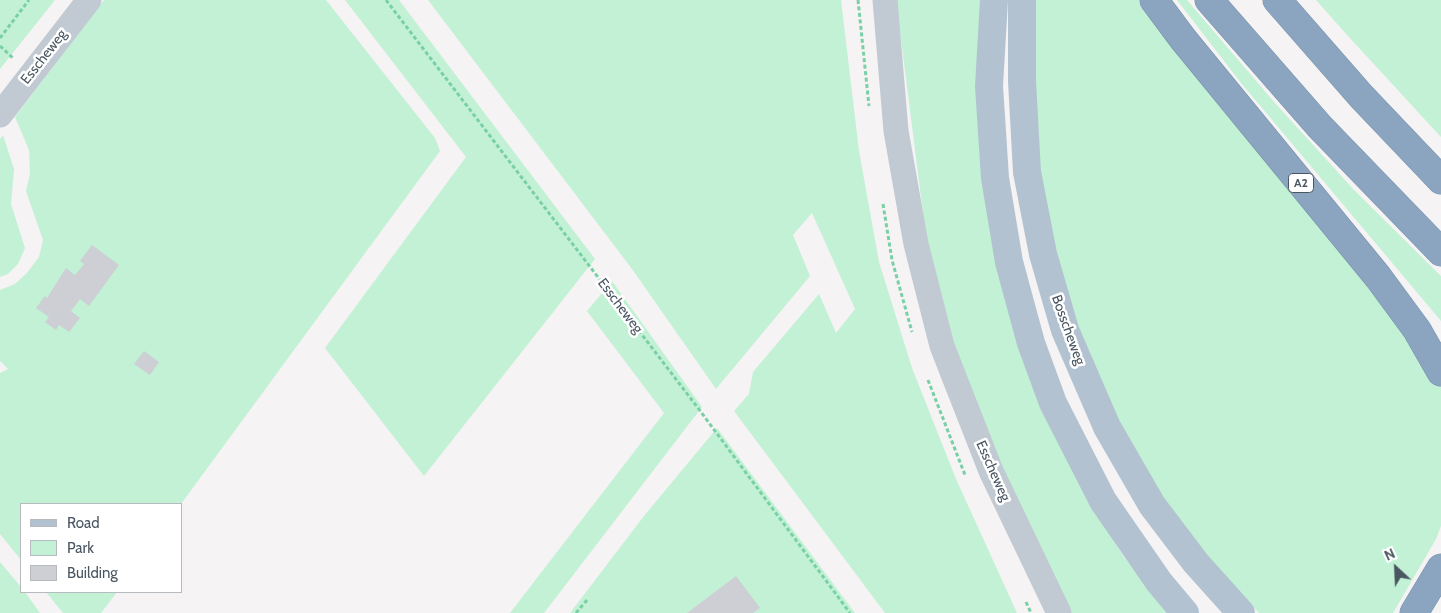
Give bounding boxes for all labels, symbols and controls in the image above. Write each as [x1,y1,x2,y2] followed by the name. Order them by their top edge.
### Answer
[17,26,71,88] street label: Esscheweg
[1288,174,1314,192] road number: A2
[594,275,646,337] street label: Esscheweg
[1048,293,1088,367] street label: Bosscheweg
[972,438,1014,504] street label: Esscheweg
[20,503,182,593] legend
[67,514,100,532] text: Road
[67,539,94,557] text: Park
[1371,543,1421,593] north arrow
[1381,544,1398,565] text: N
[67,564,118,582] text: Building

